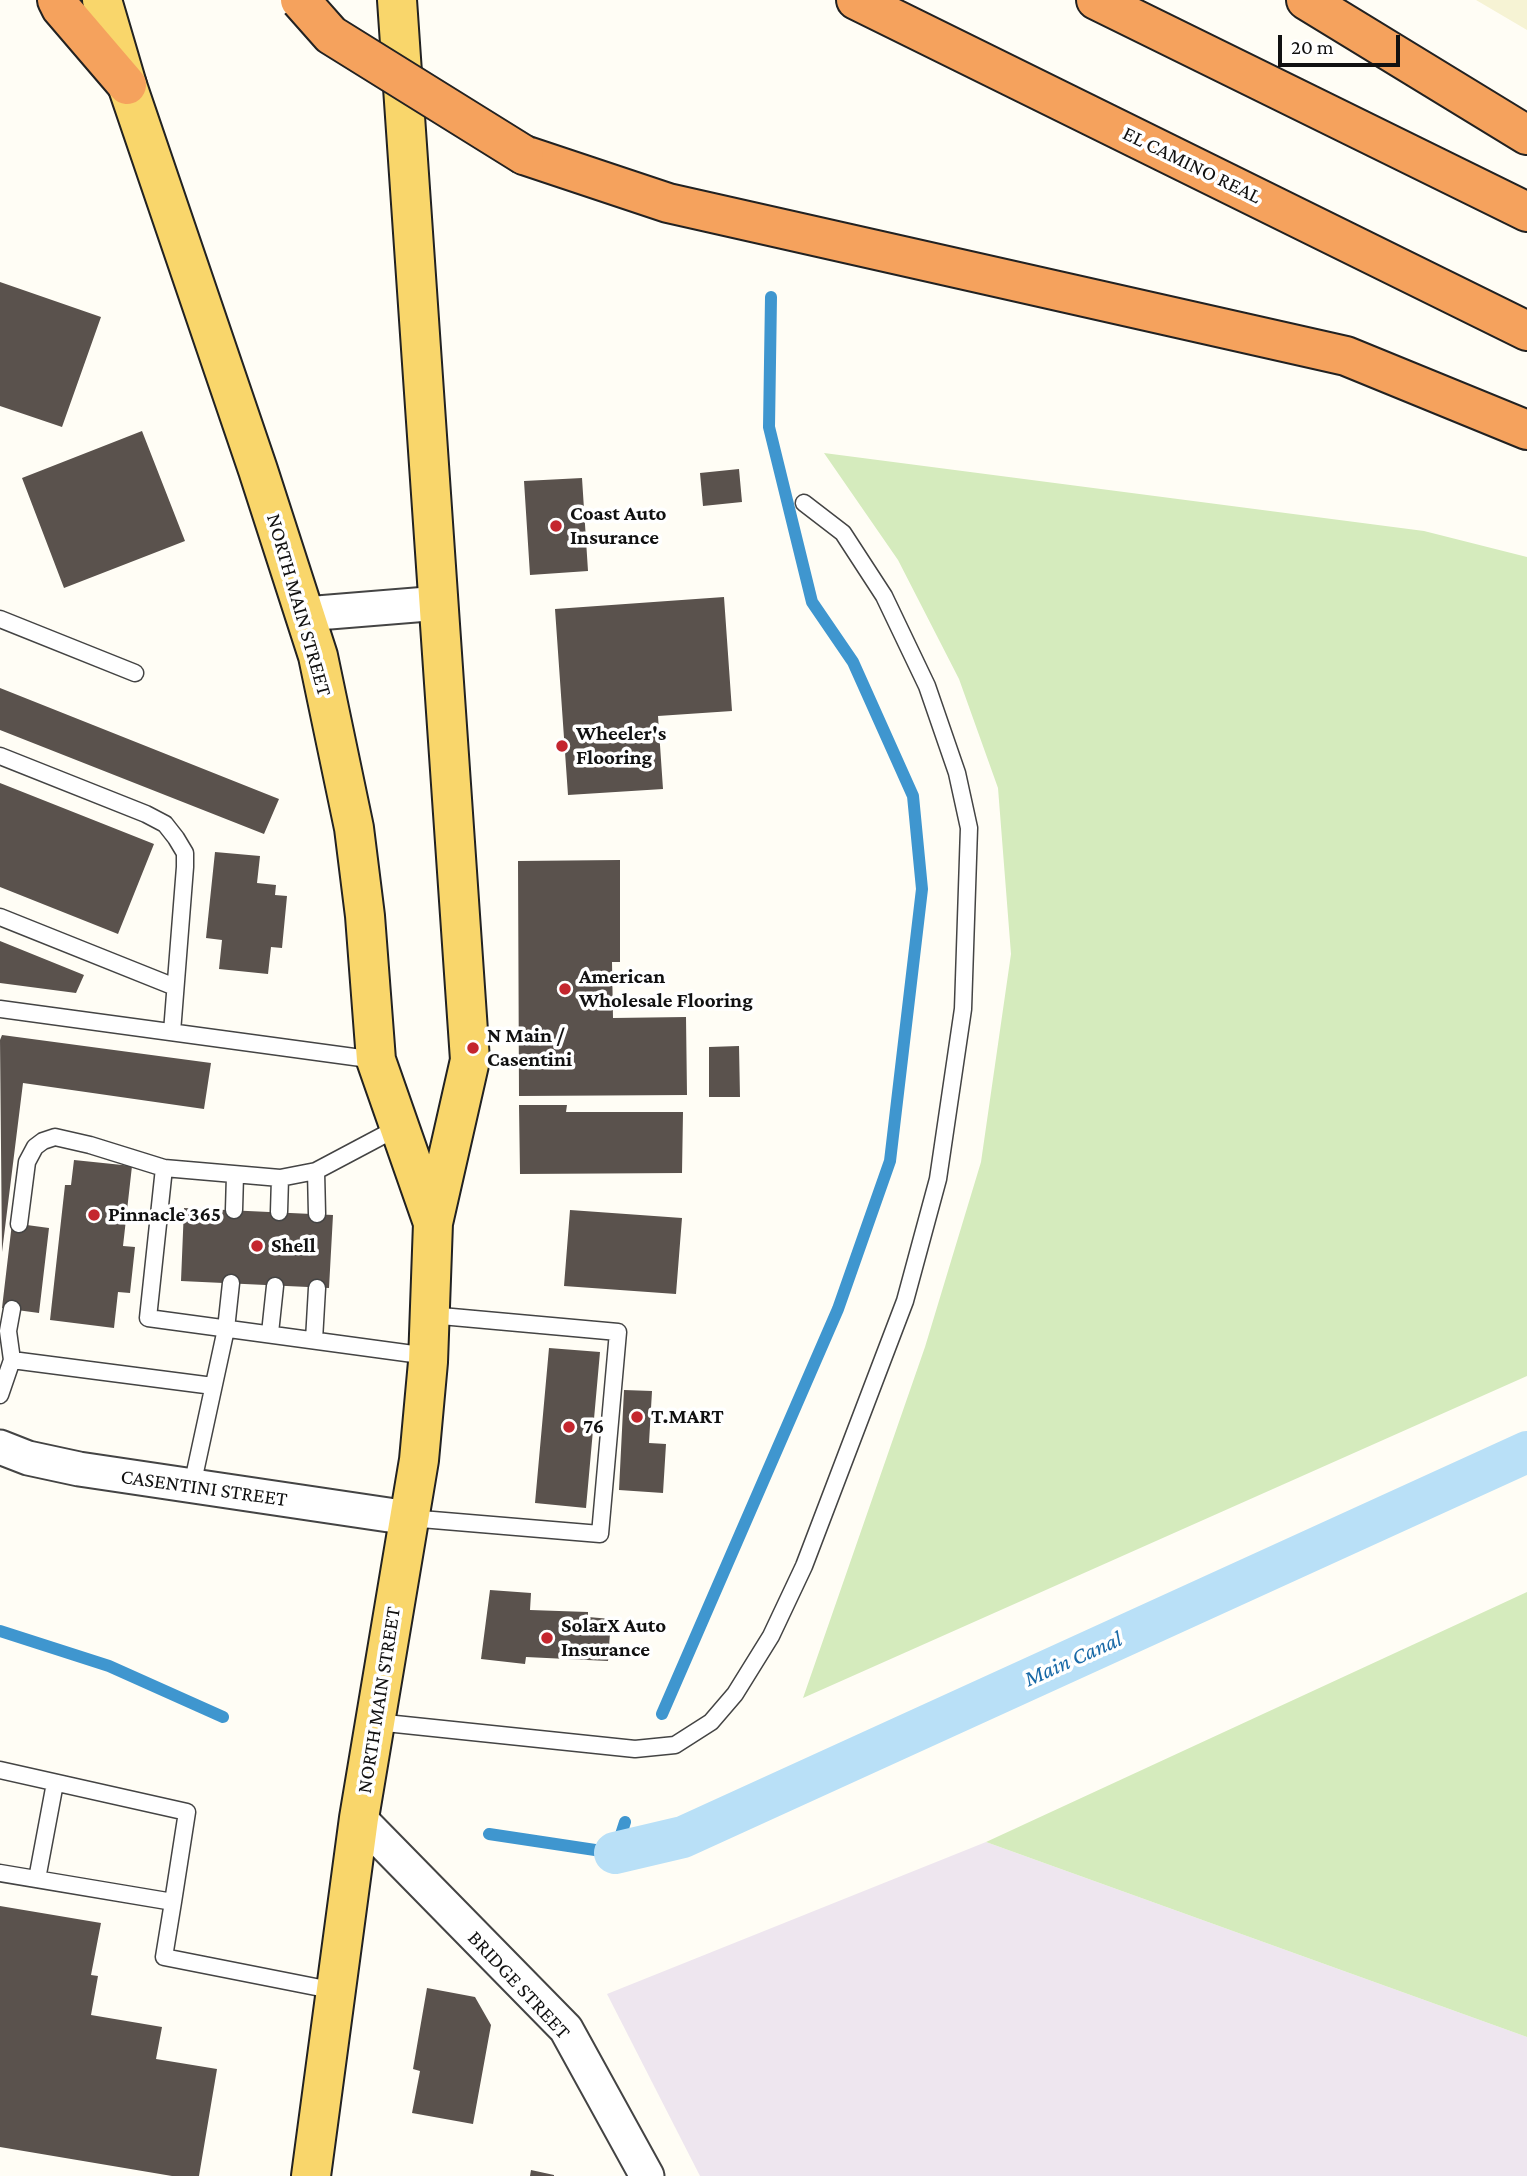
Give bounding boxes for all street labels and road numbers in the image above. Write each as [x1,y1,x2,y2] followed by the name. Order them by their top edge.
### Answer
[1119,121,1265,209] street label: EL CAMINO REAL
[261,511,337,699] street label: NORTH MAIN STREET
[119,1464,289,1512] street label: CASENTINI STREET
[352,1605,406,1795] street label: NORTH MAIN STREET
[462,1926,576,2044] street label: BRIDGE STREET

